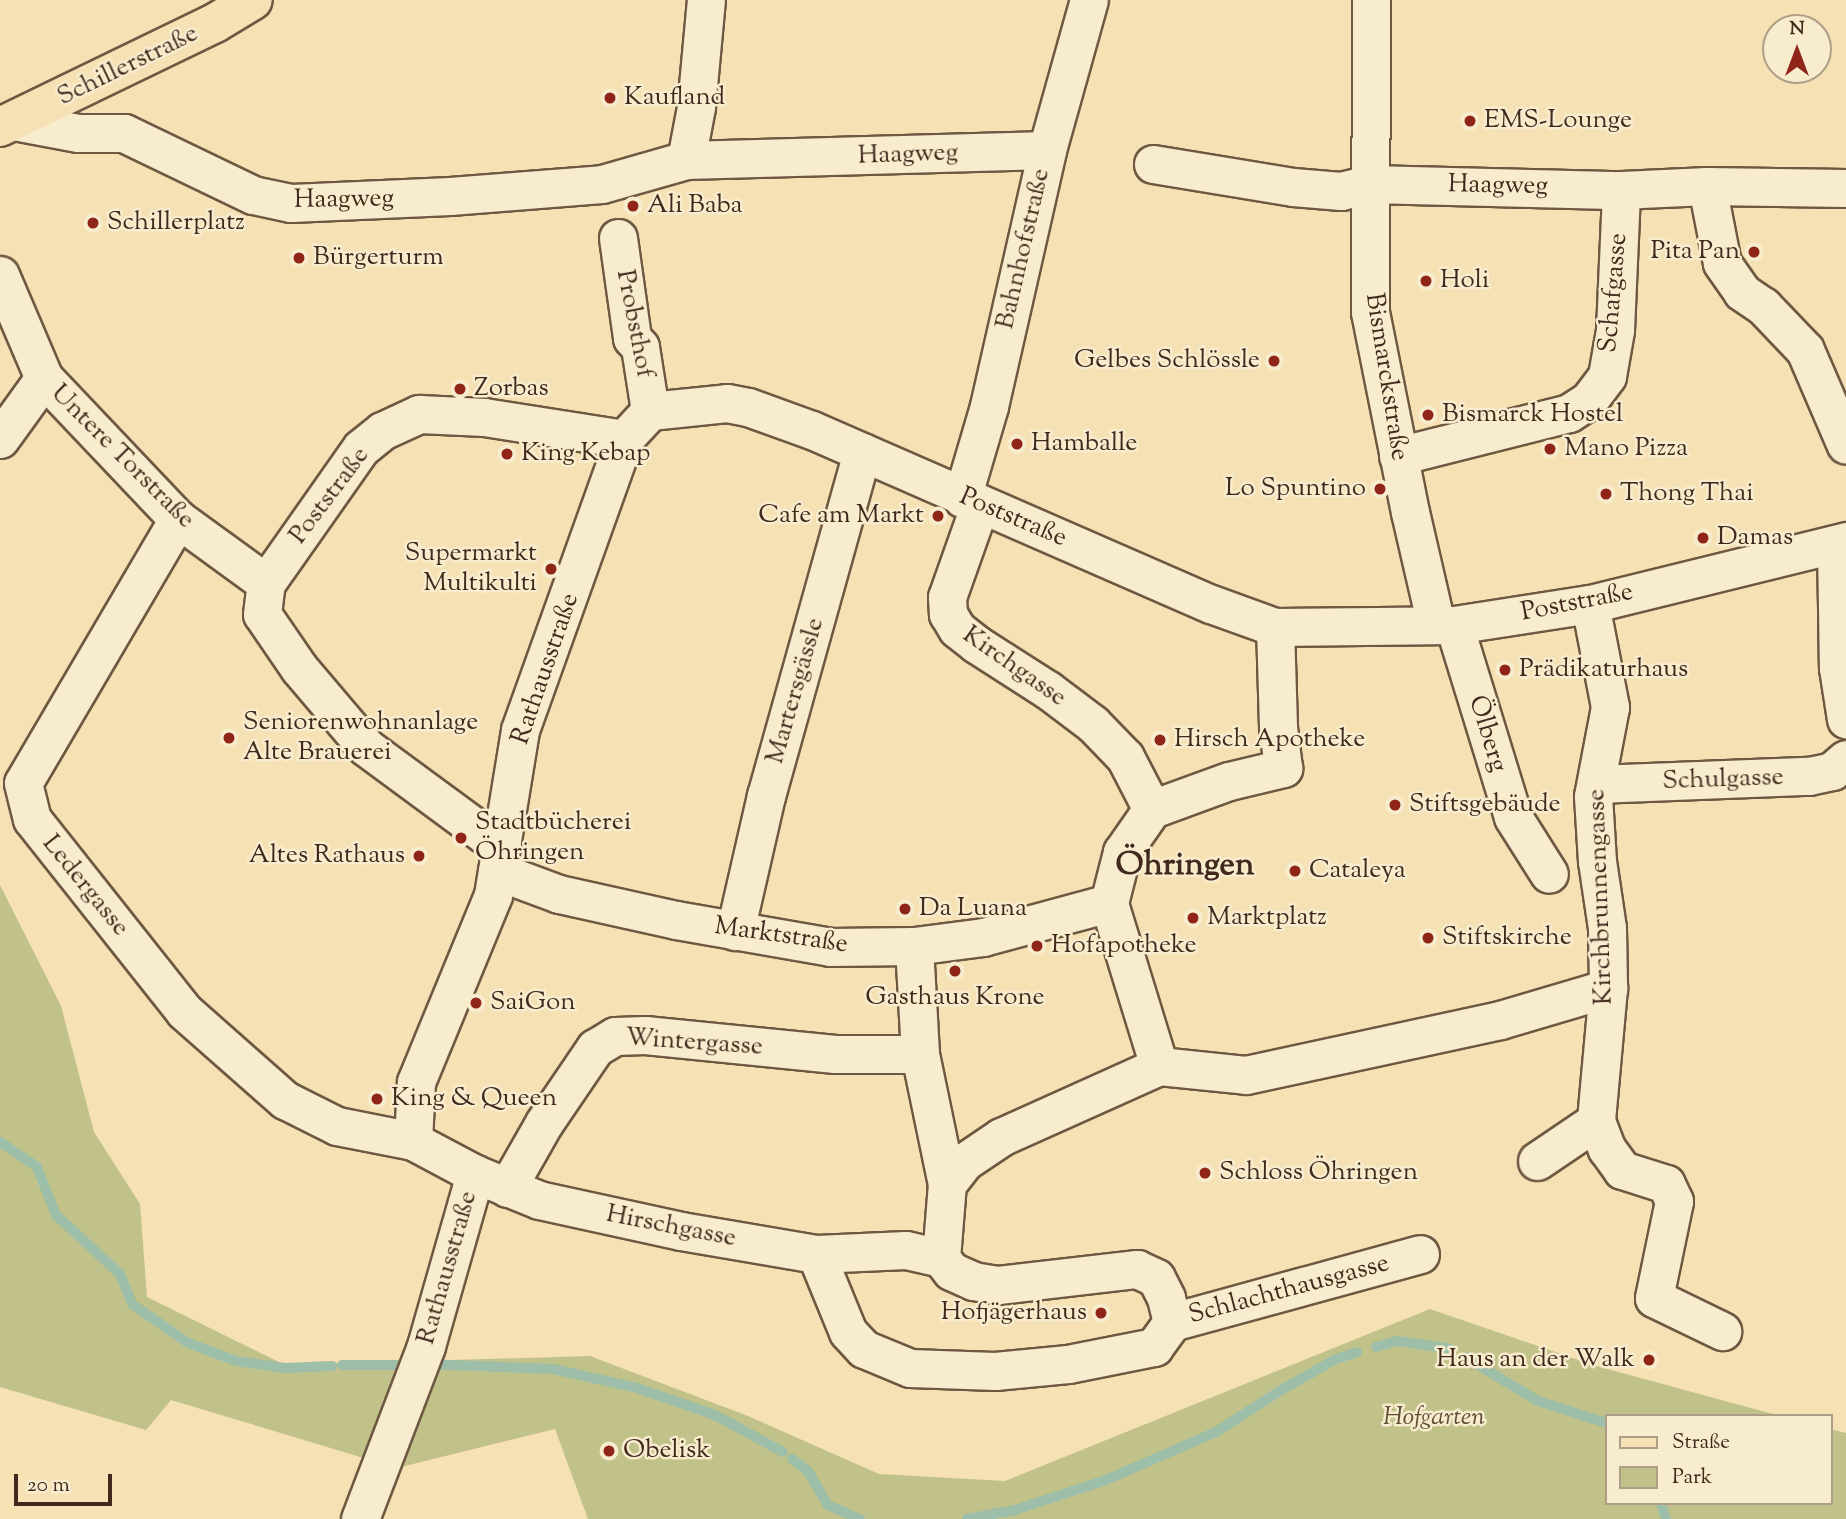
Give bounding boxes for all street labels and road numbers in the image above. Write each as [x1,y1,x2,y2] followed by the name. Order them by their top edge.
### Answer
[53,19,203,113] street label: Schillerstraße
[857,138,959,172] street label: Haagweg
[990,166,1058,332] street label: Bahnhofstraße
[1448,170,1548,202] street label: Haagweg
[294,184,394,216] street label: Haagweg
[1593,232,1635,354] street label: Schafgasse
[608,267,660,381] street label: Probsthof
[1357,291,1415,463] street label: Bismarckstraße
[43,378,201,536] street label: Untere Torstraße
[283,441,377,551] street label: Poststraße
[955,481,1071,555] street label: Poststraße
[1518,577,1636,629] street label: Poststraße
[506,589,586,749] street label: Rathausstraße
[760,614,832,768] street label: Martersgässle
[956,620,1072,714] street label: Kirchgasse
[1461,692,1513,776] street label: Ölberg
[1662,762,1784,798] street label: Schulgasse
[1582,788,1620,1006] street label: Kirchbrunnengasse
[35,829,135,943] street label: Ledergasse
[712,911,850,961] street label: Marktstraße
[624,1023,764,1063] street label: Wintergasse
[411,1188,485,1348] street label: Rathausstraße
[603,1199,739,1255] street label: Hirschgasse
[1185,1248,1393,1332] street label: Schlachthausgasse

